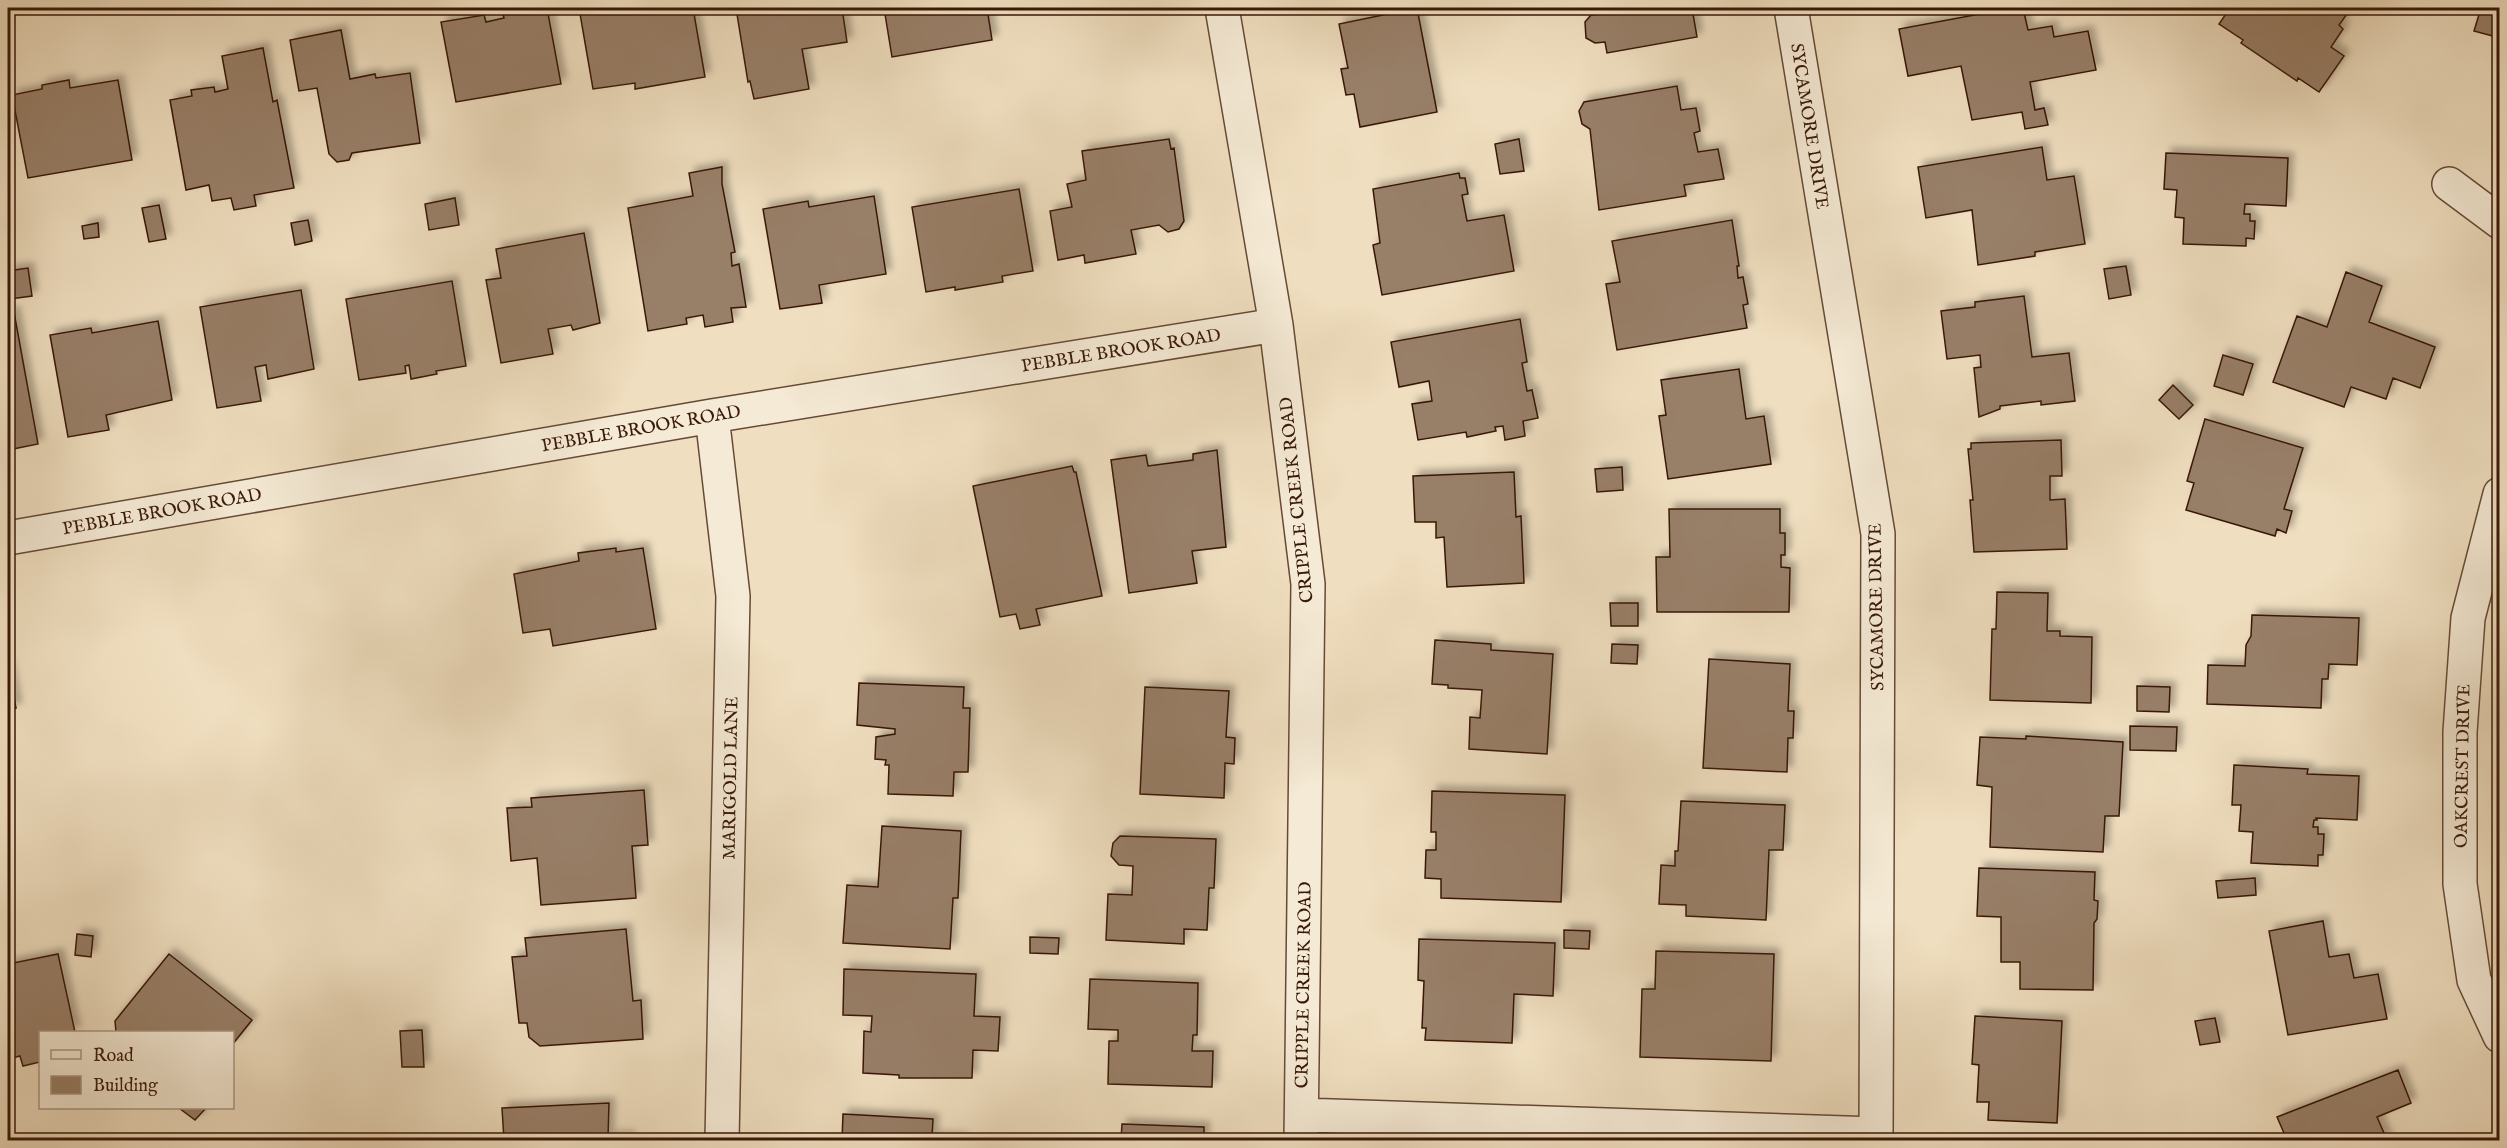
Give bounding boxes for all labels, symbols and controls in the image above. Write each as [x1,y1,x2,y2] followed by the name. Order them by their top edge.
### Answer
[1784,42,1833,211] street label: SYCAMORE DRIVE
[1020,324,1223,379] street label: PEBBLE BROOK ROAD
[1275,396,1320,604] street label: CRIPPLE CREEK ROAD
[540,401,743,458] street label: PEBBLE BROOK ROAD
[61,484,264,541] street label: PEBBLE BROOK ROAD
[1865,523,1890,691] street label: SYCAMORE DRIVE
[2451,684,2476,848] street label: OAKCREST DRIVE
[719,696,744,860] street label: MARIGOLD LANE
[1291,881,1318,1089] street label: CRIPPLE CREEK ROAD
[39,1031,234,1109] legend
[93,1045,134,1068] text: Road
[93,1075,158,1098] text: Building

